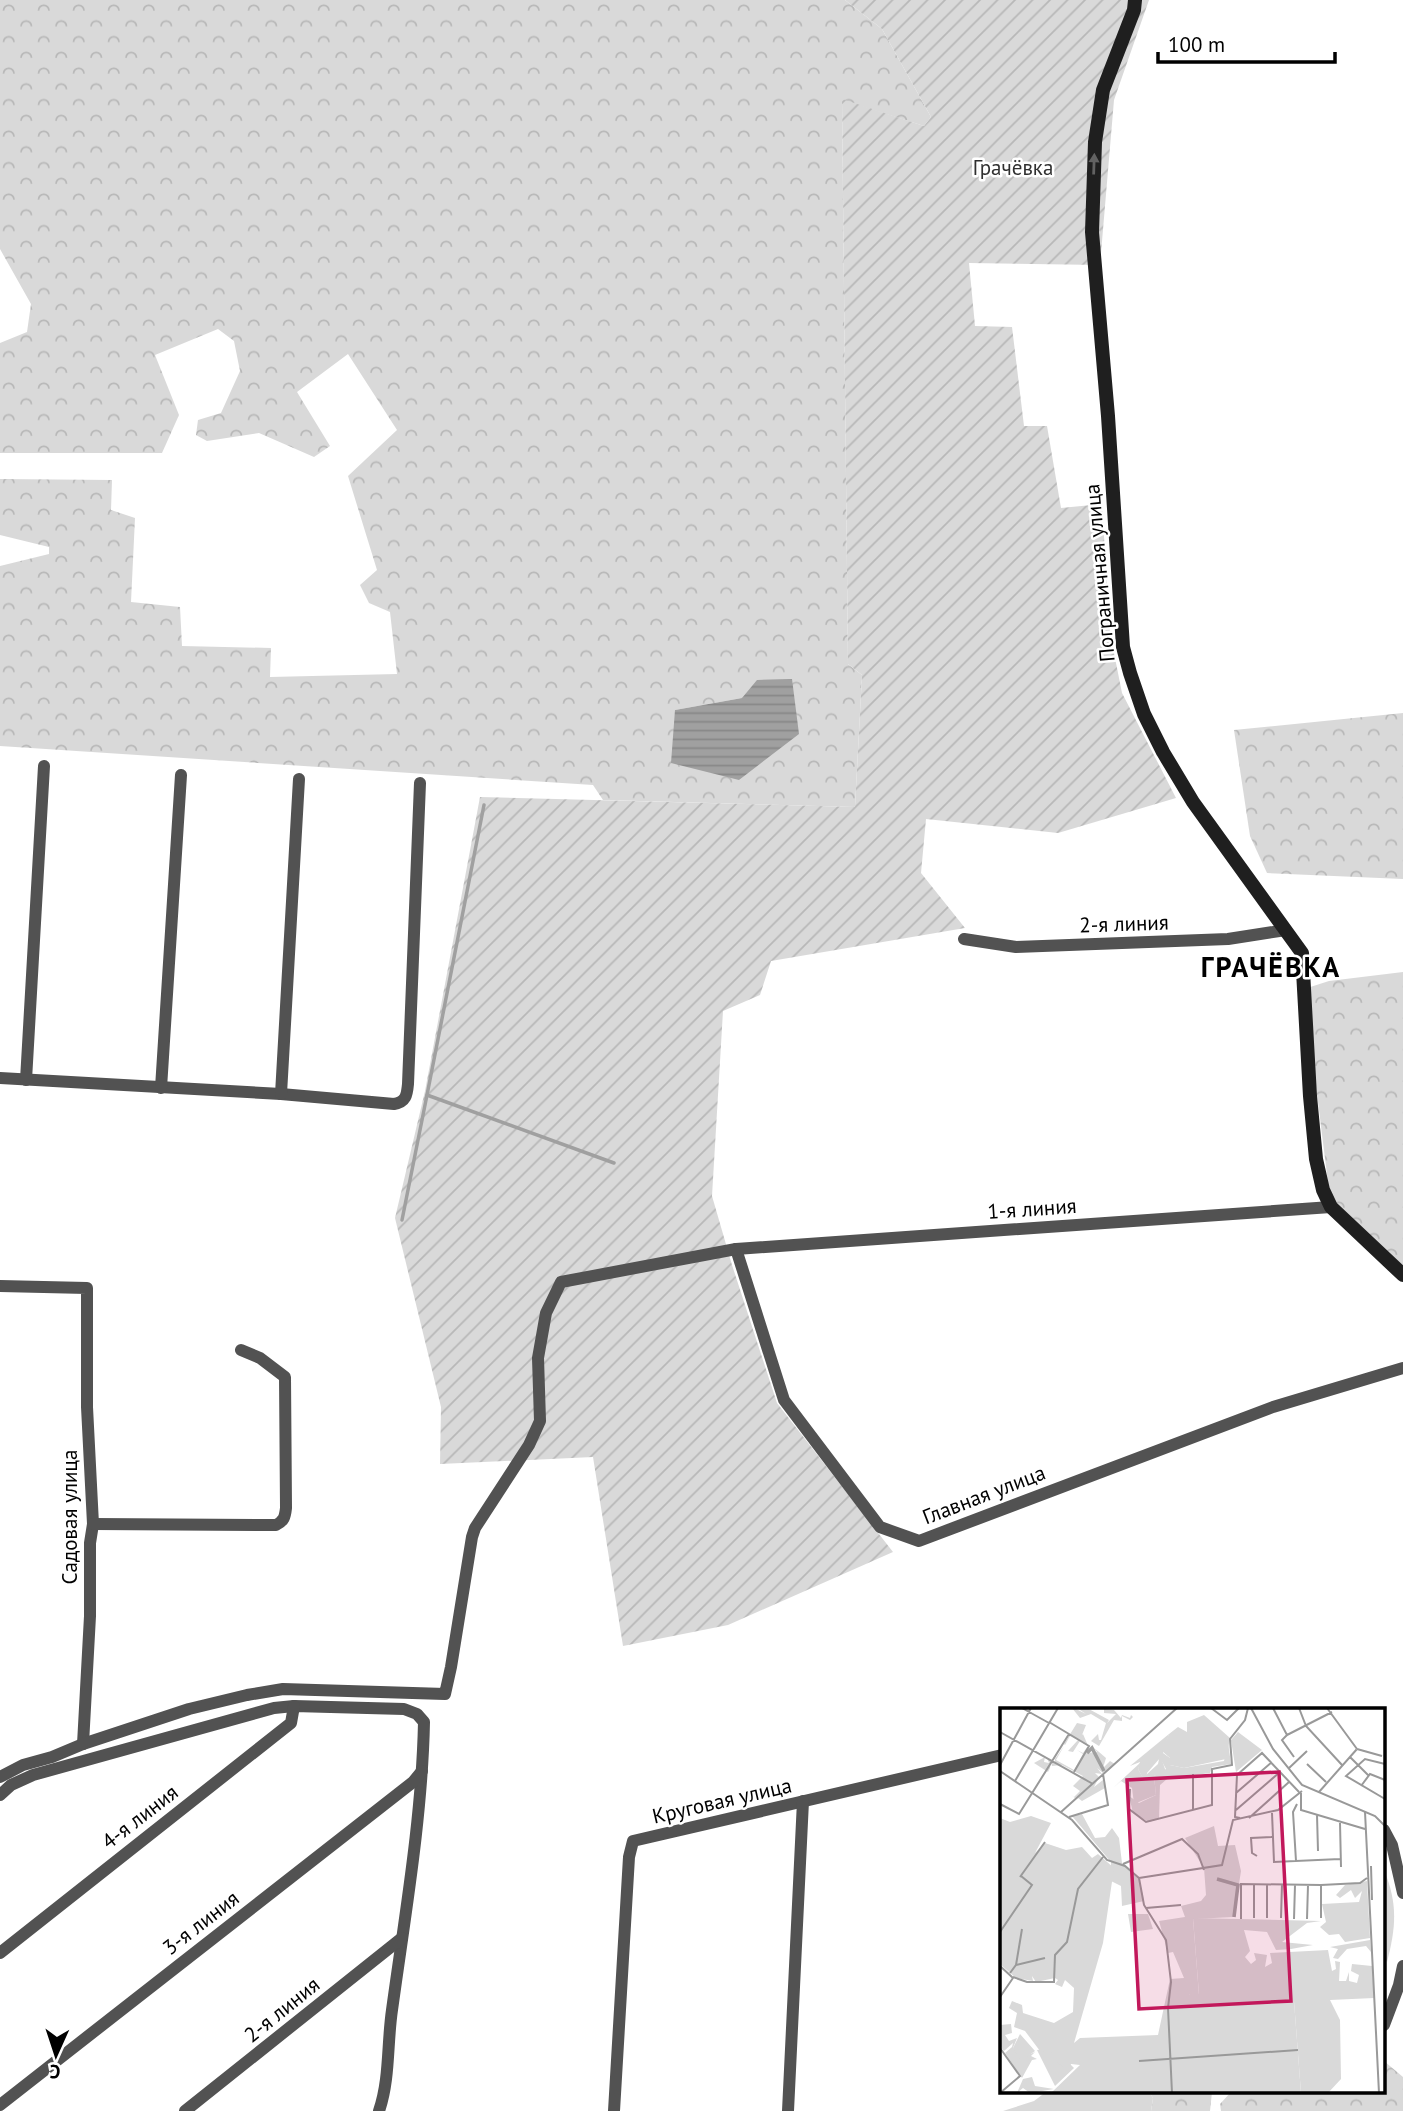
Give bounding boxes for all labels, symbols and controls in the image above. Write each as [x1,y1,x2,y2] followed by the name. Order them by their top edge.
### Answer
[1158,21,1335,65] scale bar
[1168,31,1225,58] text: 100 m
[1089,152,1100,174] one-way arrow
[973,154,1053,181] park label: Грачёвка
[1078,483,1121,663] street label: Пограничная улица
[1079,908,1169,939] street label: 2-я линия
[1201,948,1341,985] district label: ГРАЧЁВКА
[986,1192,1078,1225] street label: 1-я линия
[56,1450,83,1584] street label: Садовая улица
[919,1459,1049,1530] street label: Главная улица
[1000,1708,1386,2094] inset map
[650,1771,794,1830] street label: Круговая улица
[96,1778,183,1855] street label: 4-я линия
[157,1884,244,1961] street label: 3-я линия
[238,1971,325,2048] street label: 2-я линия
[21,2020,91,2090] north arrow
[49,2060,61,2084] text: С

